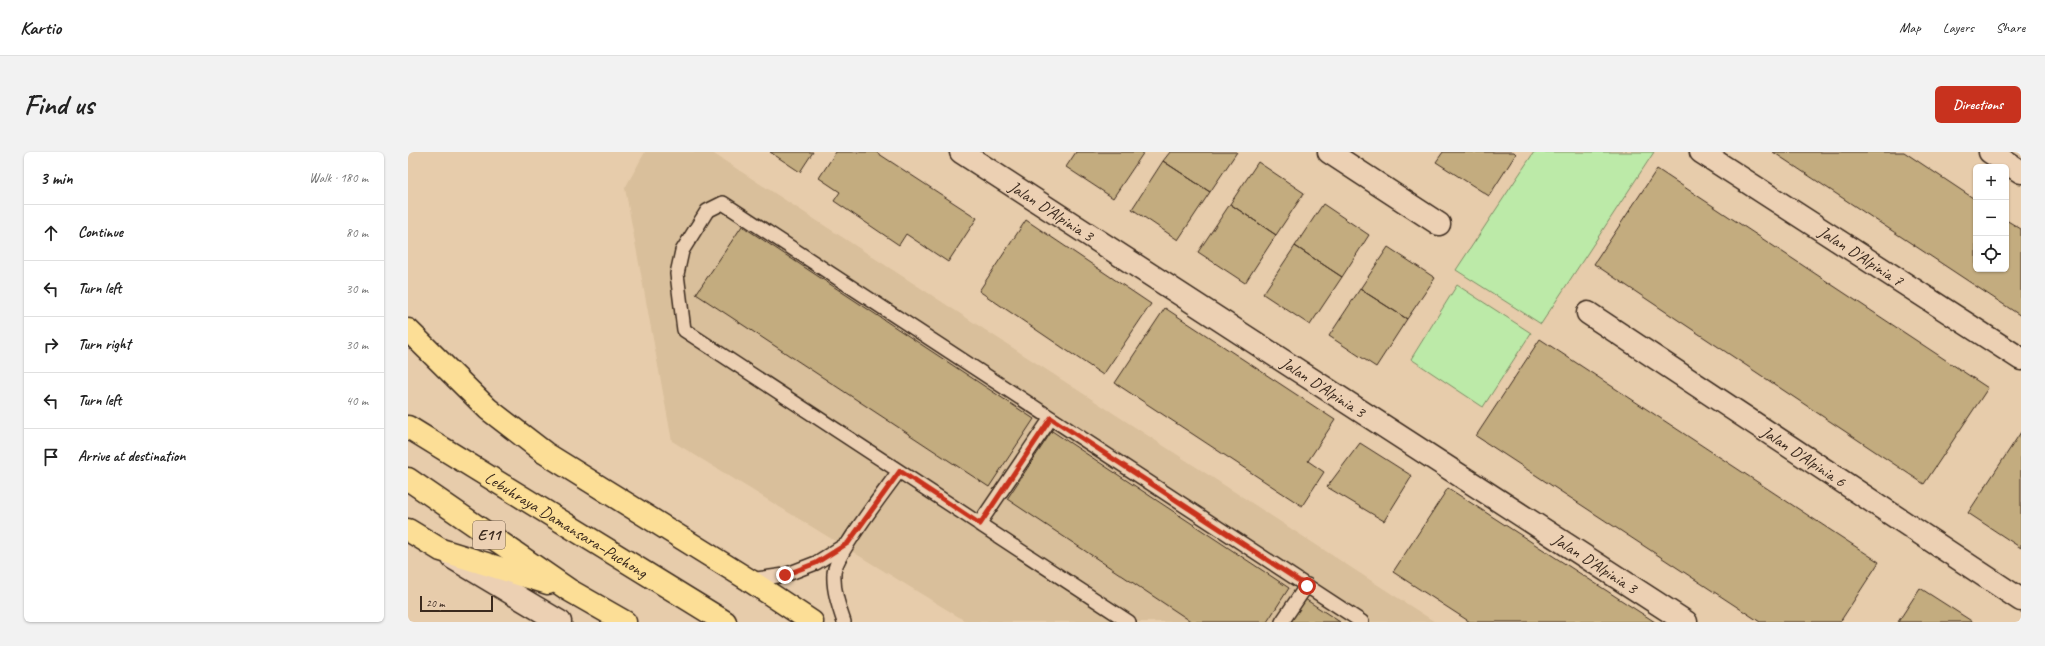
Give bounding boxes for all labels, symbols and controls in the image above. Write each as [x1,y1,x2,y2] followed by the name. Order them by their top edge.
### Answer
[20,16,61,40] text: Kartio
[1899,19,1921,36] text: Map
[1943,19,1974,36] text: Layers
[1996,19,2025,36] text: Share
[1935,86,2021,123] button: Directions
[24,87,94,122] text: Find us
[1973,164,2009,272] map controls
[1973,164,2009,200] button: +
[40,168,73,189] text: 3 min
[309,170,368,186] text: Walk · 180 m
[1005,175,1099,247] street label: Jalan D'Alpinia 3
[1973,200,2009,236] button: −
[1814,220,1909,291] street label: Jalan D'Alpinia 7
[40,222,62,244] icon: ahead
[78,223,123,242] text: Continue
[346,225,368,241] text: 80 m
[1973,236,2009,272] button: locate
[40,278,62,300] icon: left
[78,279,121,298] text: Turn left
[346,281,368,297] text: 30 m
[40,334,62,356] icon: right
[78,335,131,354] text: Turn right
[346,337,368,353] text: 30 m
[1276,351,1371,423] street label: Jalan D'Alpinia 3
[40,390,62,412] icon: left
[78,391,121,410] text: Turn left
[346,393,368,409] text: 40 m
[1757,420,1851,492] street label: Jalan D'Alpinia 6
[40,446,62,468] icon: arrive
[78,447,185,466] text: Arrive at destination
[481,466,652,583] street label: Lebuhraya Damansara–Puchong
[473,521,505,549] road number: E11
[1548,528,1643,599] street label: Jalan D'Alpinia 3
[776,566,794,584] route end
[1298,577,1316,595] route start
[420,594,493,613] scale bar
[426,596,445,610] text: 20 m

